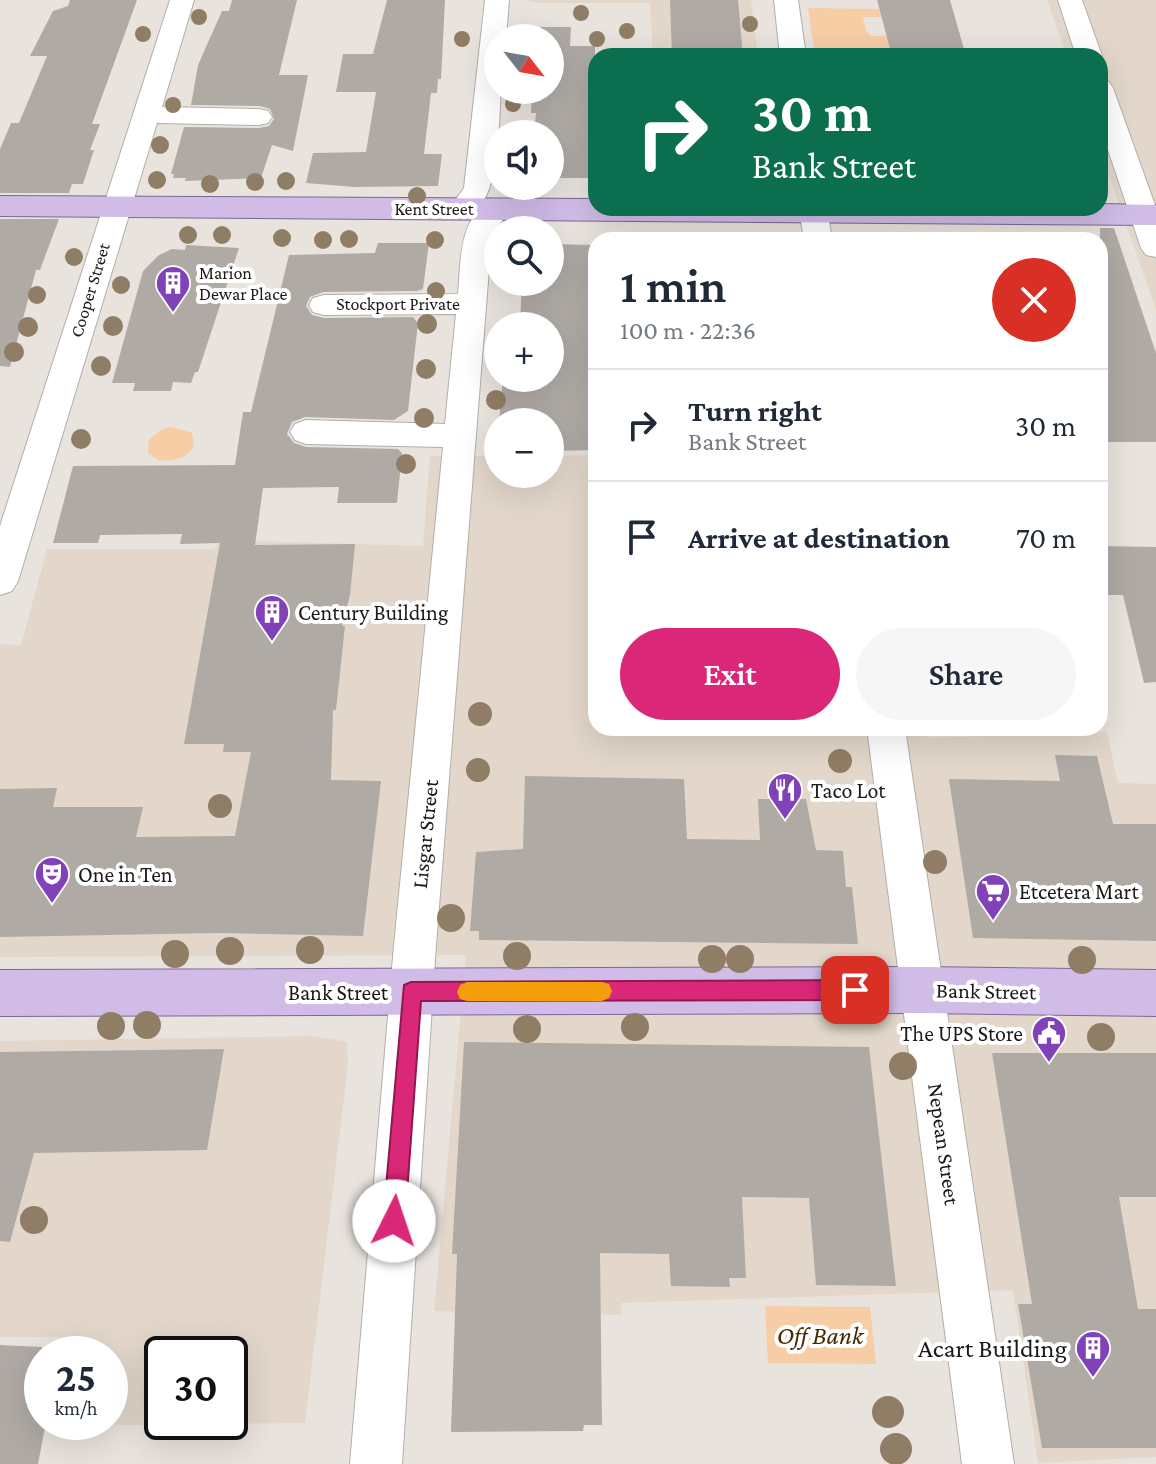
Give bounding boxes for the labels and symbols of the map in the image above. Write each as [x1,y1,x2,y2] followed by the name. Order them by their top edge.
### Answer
[484,24,564,104] north arrow
[394,199,475,219] street label: Kent Street
[66,239,114,340] street label: Cooper Street
[199,263,288,304] place label: Marion Dewar Place
[154,264,192,314] building icon: Marion Dewar Place
[336,294,460,314] street label: Stockport Private
[253,593,291,643] building icon: Century Building
[298,600,449,625] place label: Century Building
[766,771,804,821] restaurant icon: Taco Lot
[407,777,443,890] street label: Lisgar Street
[811,778,886,803] place label: Taco Lot
[33,855,71,905] theatre icon: One in Ten
[78,862,173,887] place label: One in Ten
[974,872,1012,922] supermarket icon: Etcetera Mart
[1019,879,1139,904] place label: Etcetera Mart
[821,956,889,1024] pin
[936,978,1037,1004] street label: Bank Street
[288,980,389,1005] street label: Bank Street
[1030,1014,1068,1064] public building icon: The UPS Store
[900,1021,1023,1046] place label: The UPS Store
[923,1081,965,1207] street label: Nepean Street
[352,1179,436,1263] position arrow
[777,1321,865,1350] park label: Off Bank
[1074,1329,1112,1379] building icon: Acart Building
[918,1334,1067,1363] place label: Acart Building
[144,1336,248,1440] speed limit sign: 30

